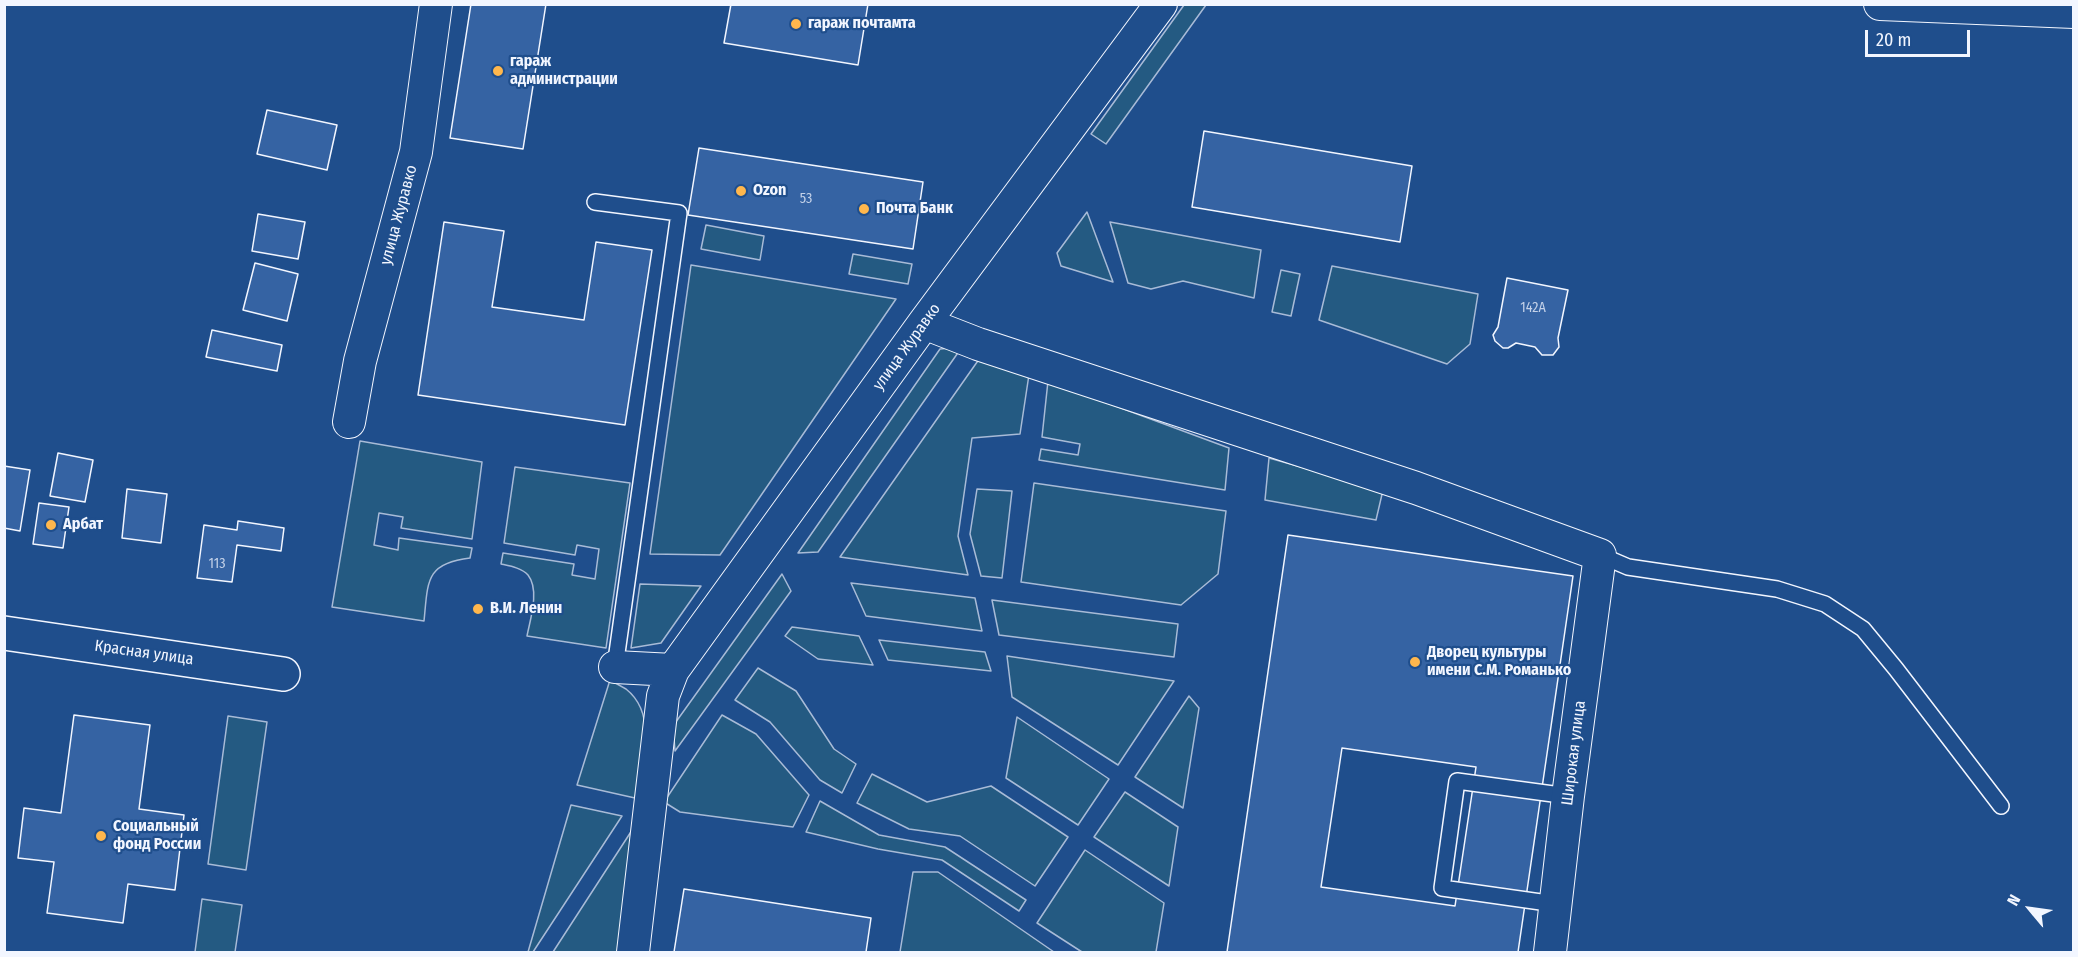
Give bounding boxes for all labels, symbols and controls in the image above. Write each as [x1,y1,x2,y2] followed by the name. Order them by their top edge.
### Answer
[808,14,916,34] place label: гараж почтамта
[789,17,803,31] marker: гараж почтамта
[1868,18,1973,56] scale bar
[1876,29,1911,51] text: 20 m
[510,52,618,90] place label: гараж администрации
[491,64,505,78] marker: гараж администрации
[376,163,422,267] street label: улица Журавко
[753,181,786,201] place label: Ozon
[734,184,748,198] marker: Ozon
[800,191,812,207] house number: 53
[876,199,953,219] place label: Почта Банк
[857,202,871,216] marker: Почта Банк
[869,300,945,394] street label: улица Журавко
[1520,300,1546,316] house number: 142А
[63,515,103,535] place label: Арбат
[44,518,58,532] marker: Арбат
[208,556,226,572] house number: 113
[490,599,562,619] place label: В.И. Ленин
[471,602,485,616] marker: В.И. Ленин
[93,637,195,669] street label: Красная улица
[1427,643,1571,681] place label: Дворец культуры имени С.М. Романько
[1408,655,1422,669] marker: Дворец культуры имени С.М. Романько
[1558,699,1590,807] street label: Широкая улица
[113,817,201,855] place label: Социальный фонд России
[94,829,108,843] marker: Социальный фонд России
[2000,879,2060,939] north arrow
[2003,891,2024,909] text: N

